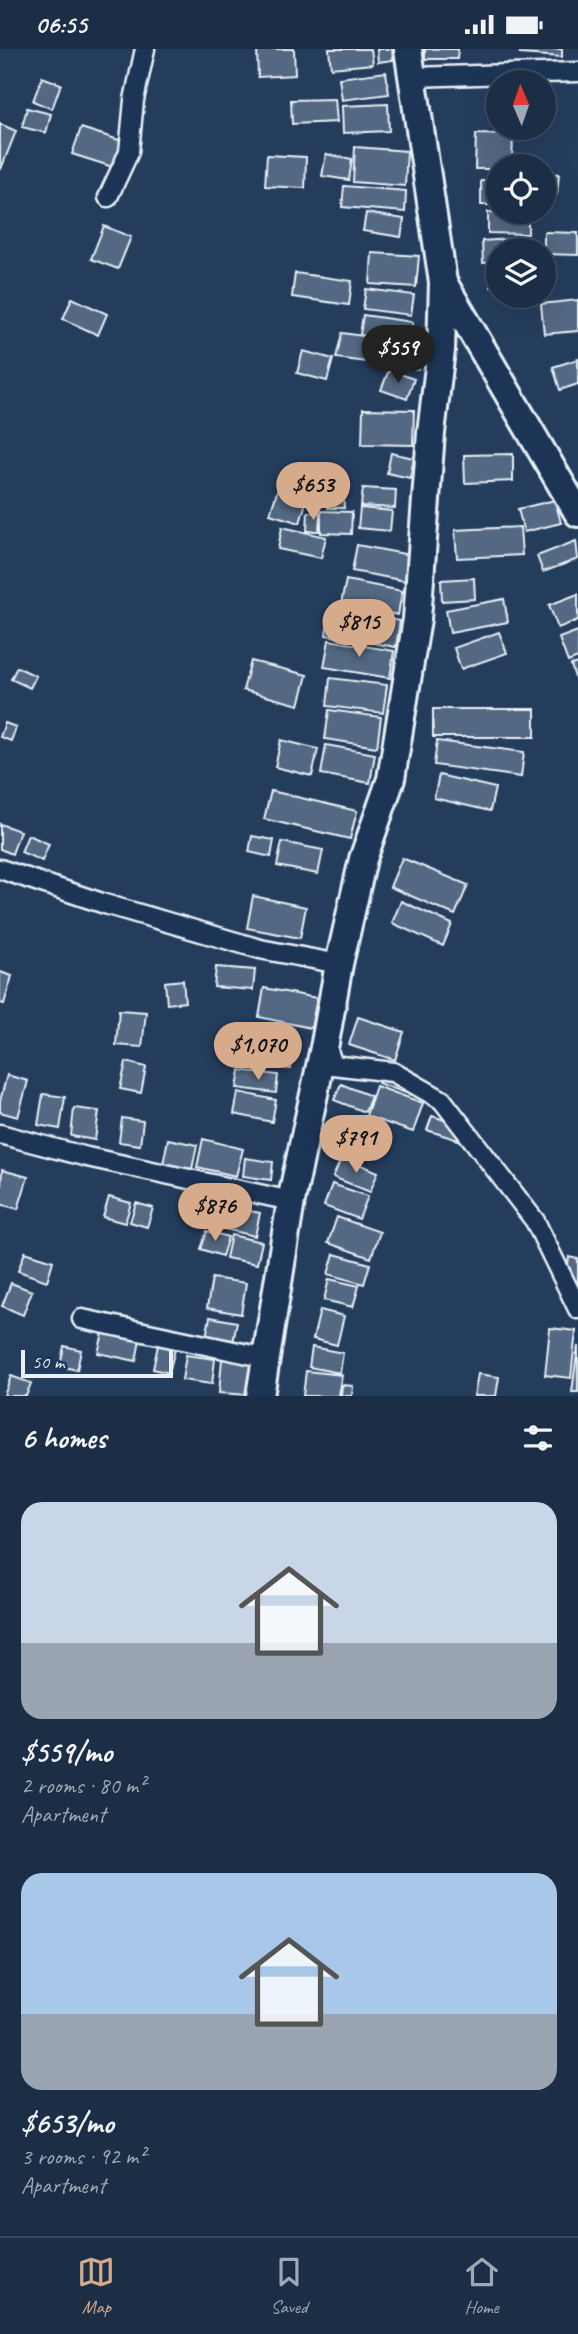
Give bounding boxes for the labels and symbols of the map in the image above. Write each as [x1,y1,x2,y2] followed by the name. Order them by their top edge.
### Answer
[486,70,556,140] north arrow
[357,325,439,385] pin: $559
[272,463,354,522] pin: $653
[318,599,400,659] pin: $815
[201,1023,315,1082] pin: $1,070
[315,1115,397,1175] pin: $791
[174,1183,256,1243] pin: $876
[21,1347,173,1379] scale bar

